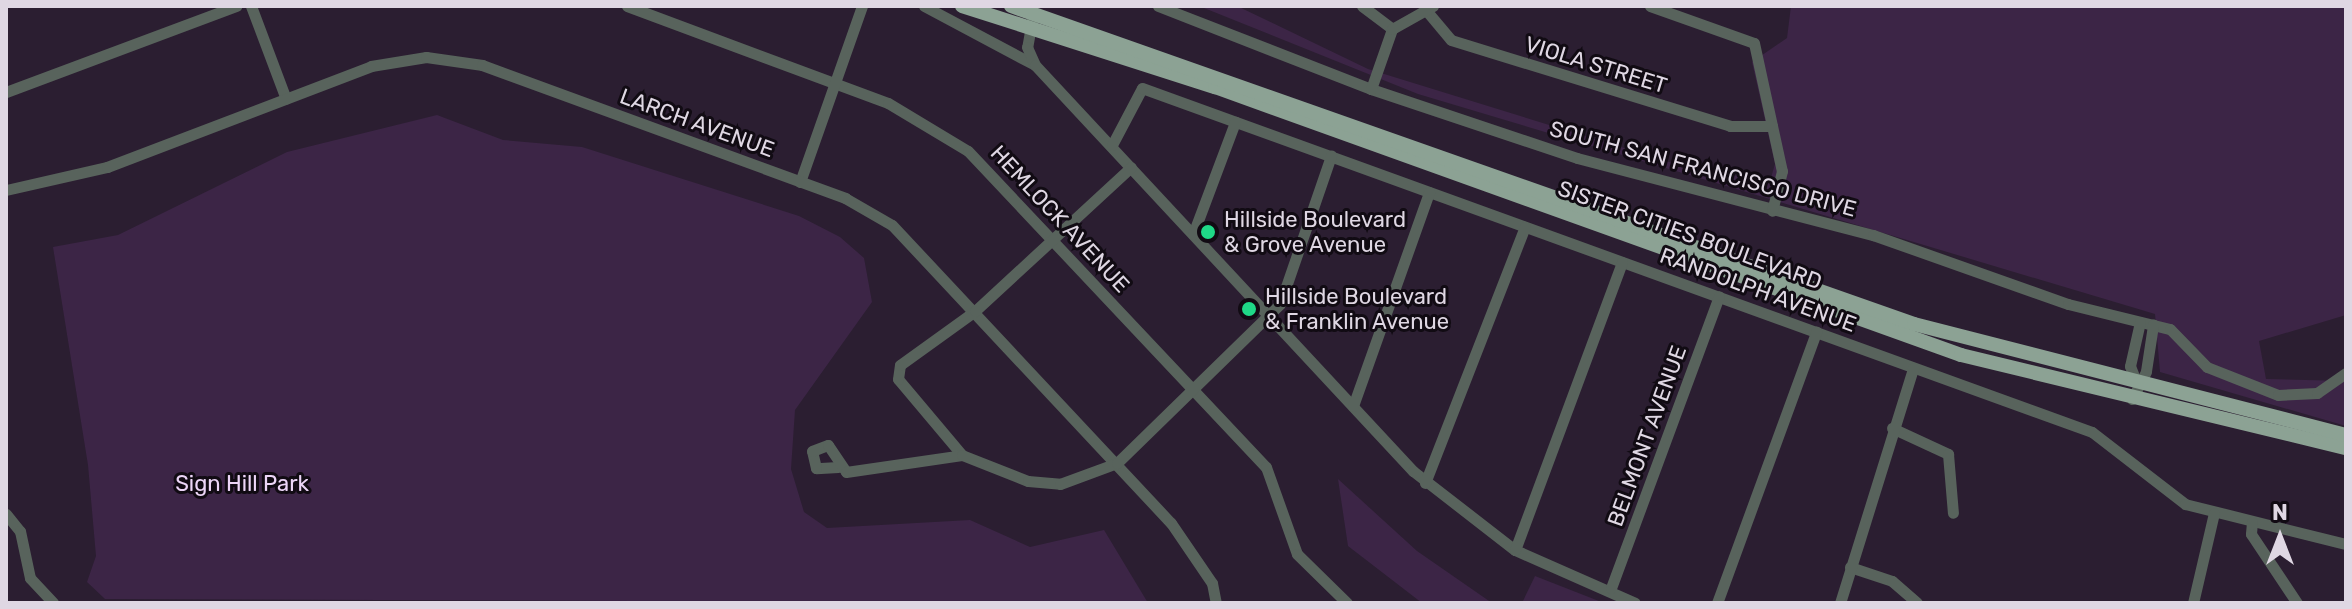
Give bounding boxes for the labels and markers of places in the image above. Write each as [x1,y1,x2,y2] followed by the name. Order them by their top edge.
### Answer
[1224,206,1406,258] place label: Hillside Boulevard & Grove Avenue
[1199,223,1217,241] marker: Hillside Boulevard & Grove Avenue
[1265,283,1450,334] place label: Hillside Boulevard & Franklin Avenue
[1240,300,1258,318] marker: Hillside Boulevard & Franklin Avenue

